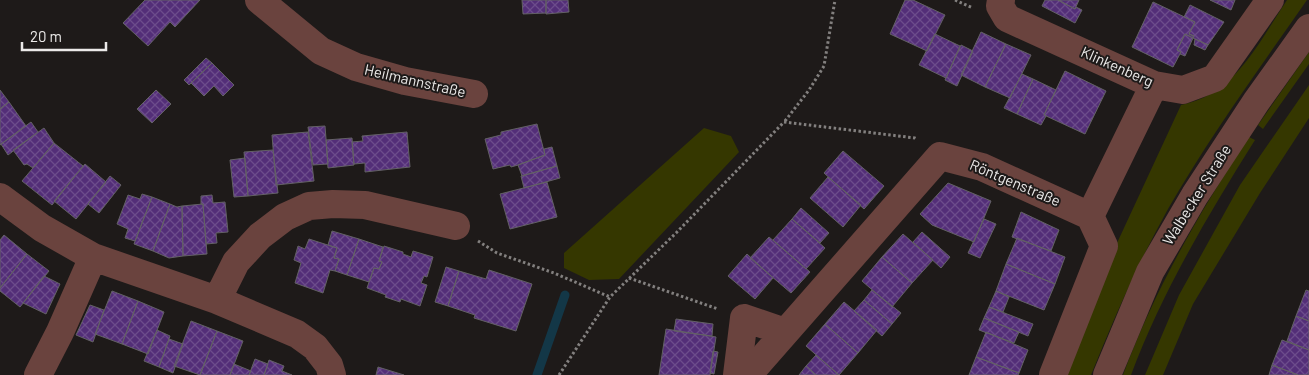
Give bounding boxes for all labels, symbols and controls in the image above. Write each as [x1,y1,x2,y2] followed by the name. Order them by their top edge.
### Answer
[22,20,106,52] scale bar
[30,27,62,45] text: 20 m
[1078,42,1156,90] street label: Klinkenberg
[363,60,468,100] street label: Heilmannstraße
[1158,141,1234,248] street label: Walbecker Straße
[967,155,1063,209] street label: Röntgenstraße

